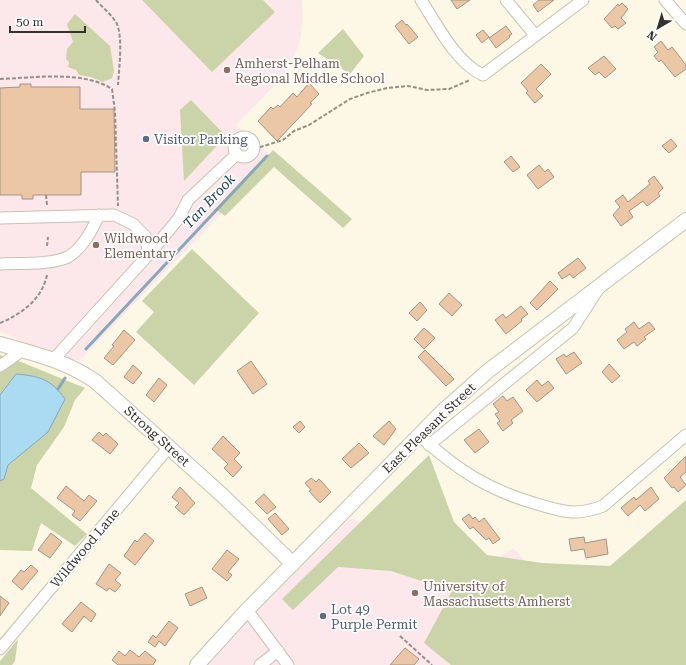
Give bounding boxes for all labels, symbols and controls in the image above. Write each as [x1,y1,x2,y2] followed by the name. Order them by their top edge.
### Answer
[10,8,85,34] scale bar
[638,8,678,48] north arrow
[16,15,43,29] text: 50 m
[644,27,659,43] text: N
[235,56,385,86] place label: Amherst-Pelham Regional Middle School
[222,65,232,75] marker: Amherst-Pelham Regional Middle School
[154,132,248,147] place label: Visitor Parking
[141,134,151,144] marker: Visitor Parking
[180,170,238,231] water label: Tan Brook
[104,231,176,261] place label: Wildwood Elementary
[91,240,101,250] marker: Wildwood Elementary
[380,380,479,476] street label: East Pleasant Street
[121,403,193,469] street label: Strong Street
[48,505,122,591] street label: Wildwood Lane
[423,579,570,609] place label: University of Massachusetts Amherst
[410,588,420,598] marker: University of Massachusetts Amherst
[331,602,417,632] place label: Lot 49 Purple Permit
[318,611,328,621] marker: Lot 49 Purple Permit

